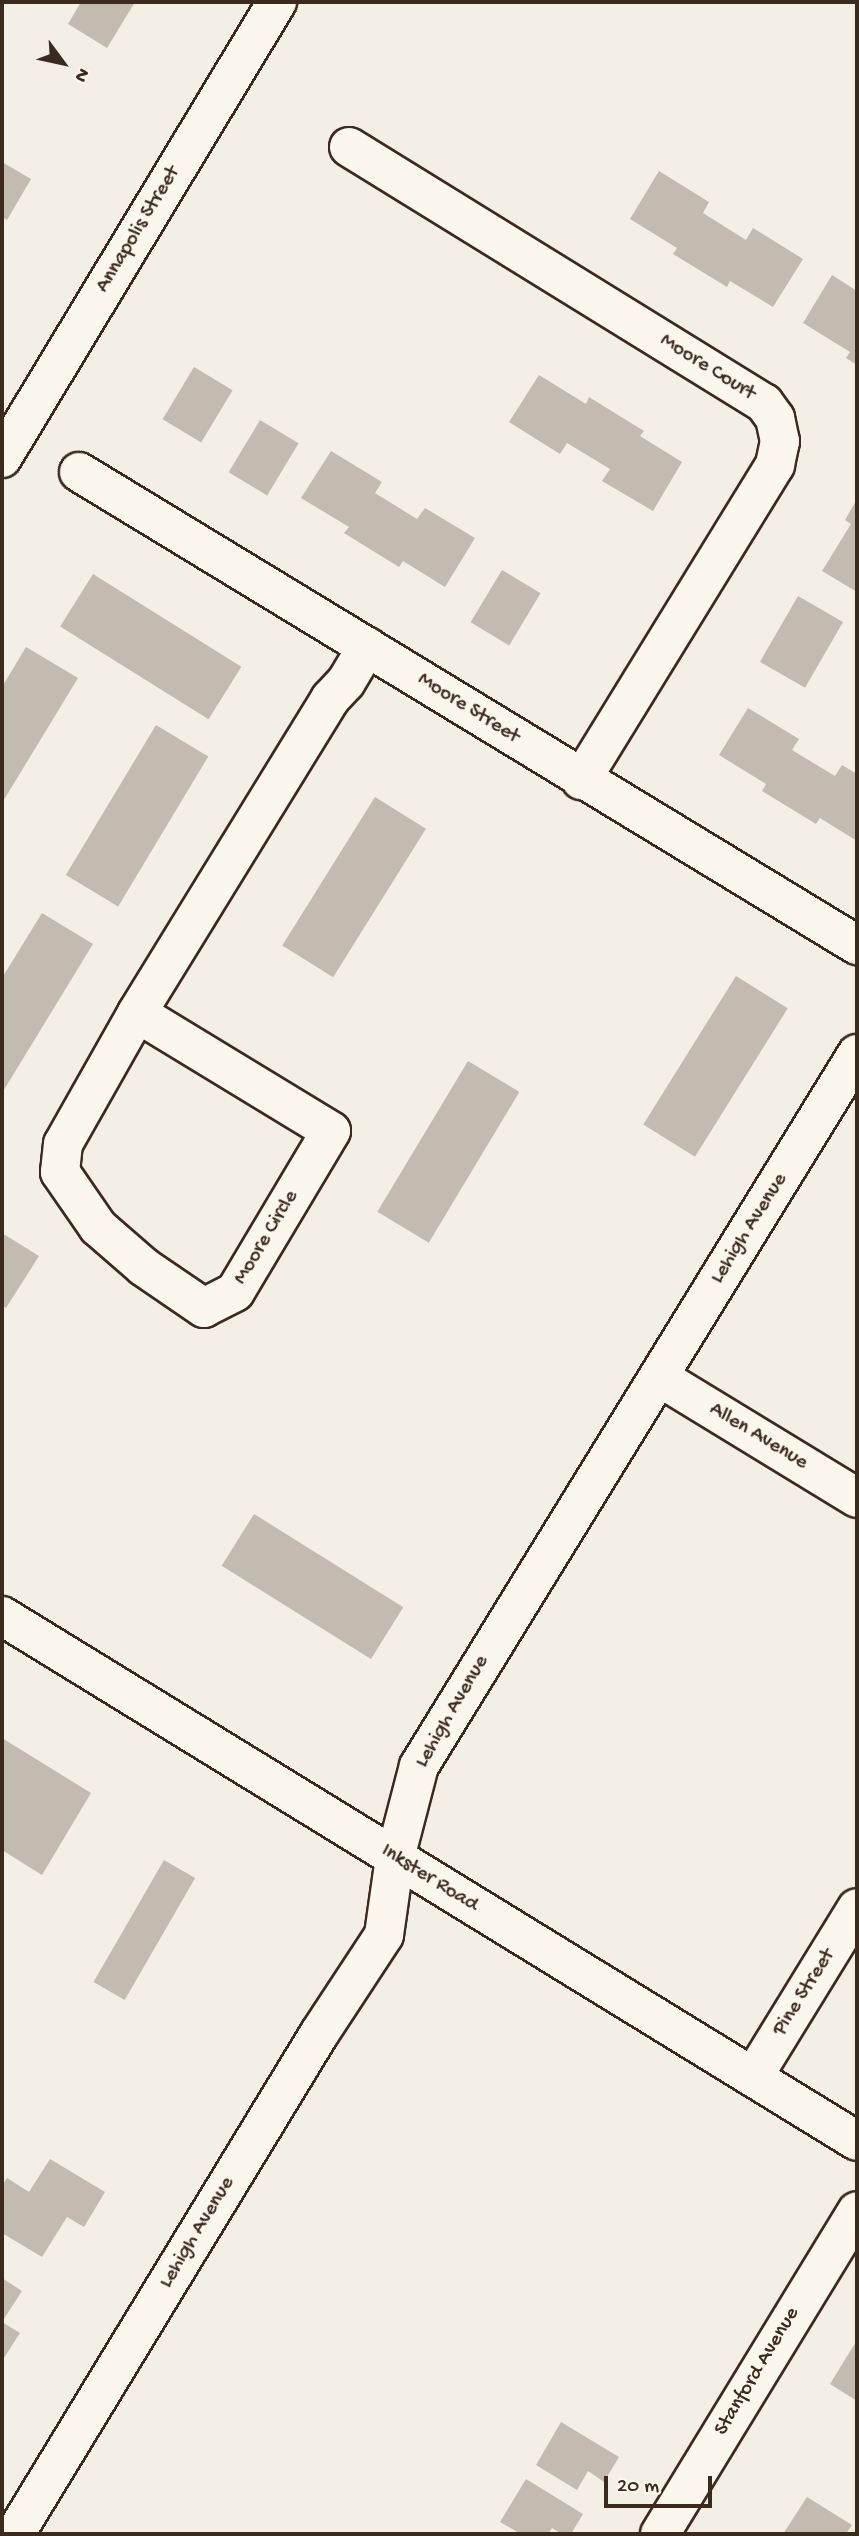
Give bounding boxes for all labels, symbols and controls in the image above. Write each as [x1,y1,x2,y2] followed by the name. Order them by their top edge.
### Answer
[28,28,98,98] north arrow
[68,63,94,86] text: N
[91,162,187,298] street label: Annapolis Street
[655,329,759,407] street label: Moore Court
[412,668,524,750] street label: Moore Street
[706,1169,794,1289] street label: Lehigh Avenue
[229,1186,305,1290] street label: Moore Circle
[704,1398,812,1476] street label: Allen Avenue
[411,1651,495,1773] street label: Lehigh Avenue
[376,1839,482,1919] street label: Inkster Road
[768,1945,842,2041] street label: Pine Street
[155,2173,241,2293] street label: Lehigh Avenue
[710,2303,806,2441] street label: Stanford Avenue
[607,2462,716,2506] scale bar
[617,2475,659,2500] text: 20 m

